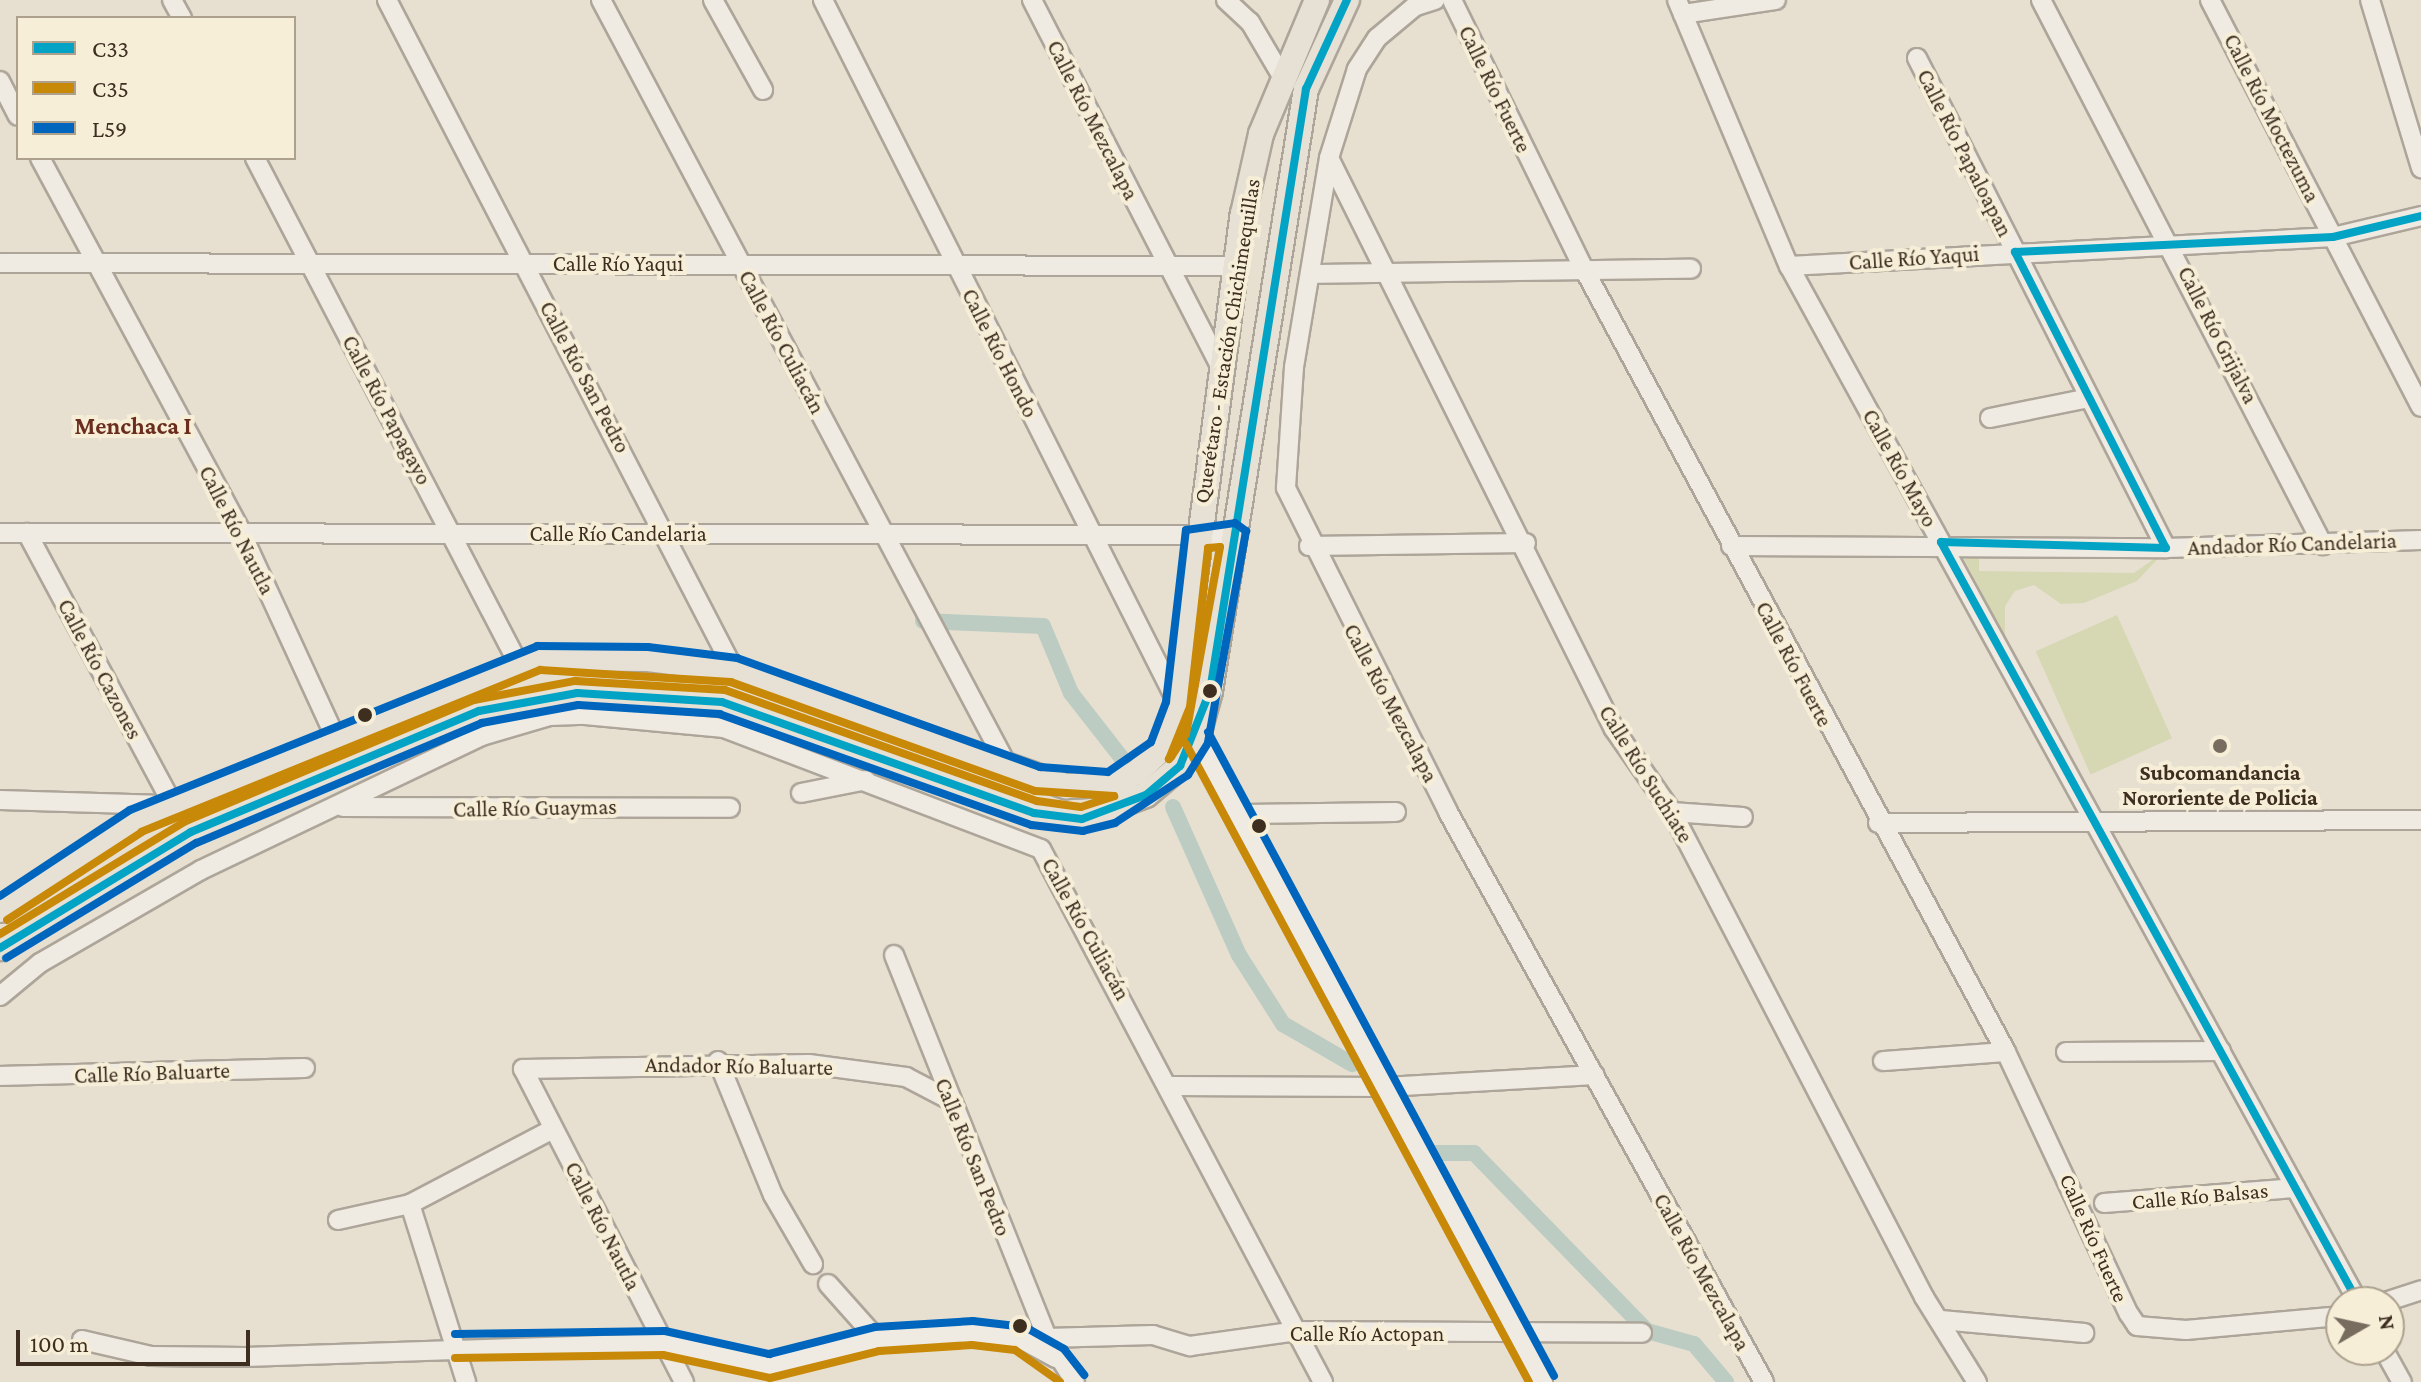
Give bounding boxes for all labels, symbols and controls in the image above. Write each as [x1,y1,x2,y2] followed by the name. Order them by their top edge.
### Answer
[16,16,296,160] legend
[1453,21,1537,157] street label: Calle Río Fuerte
[2218,29,2326,207] street label: Calle Río Moctezuma
[92,35,129,62] text: C33
[1041,36,1145,204] street label: Calle Río Mezcalapa
[1911,65,2019,241] street label: Calle Río Papaloapan
[92,75,129,102] text: C35
[92,115,127,142] text: L59
[1188,177,1266,505] street label: Querétaro - Estación Chichimequillas
[1848,240,1980,276] street label: Calle Río Yaqui
[553,251,683,277] street label: Calle Río Yaqui
[2172,262,2264,408] street label: Calle Río Grijalva
[733,266,831,418] street label: Calle Río Culiacán
[956,284,1044,422] street label: Calle Río Hondo
[534,297,636,457] street label: Calle Río San Pedro
[337,331,437,489] street label: Calle Río Papagayo
[1857,404,1943,532] street label: Calle Río Mayo
[74,412,192,440] district label: Menchaca I
[193,461,281,599] street label: Calle Río Nautla
[529,521,707,547] street label: Calle Río Candelaria
[2187,527,2397,561] street label: Andador Río Candelaria
[52,594,148,744] street label: Calle Río Cazones
[1750,597,1838,731] street label: Calle Río Fuerte
[1338,619,1444,787] street label: Calle Río Mezcalapa
[1202,683,1218,699] unlabelled marker
[1593,700,1699,848] street label: Calle Río Suchiate
[357,707,373,723] unlabelled marker
[2211,737,2229,755] marker: Subcomandancia Nororiente de Policia
[2122,759,2318,810] place label: Subcomandancia Nororiente de Policia
[453,793,617,823] street label: Calle Río Guaymas
[1251,818,1267,834] unlabelled marker
[1036,853,1136,1005] street label: Calle Río Culiacán
[645,1051,833,1081] street label: Andador Río Baluarte
[74,1057,230,1089] street label: Calle Río Baluarte
[929,1074,1017,1240] street label: Calle Río San Pedro
[559,1157,647,1295] street label: Calle Río Nautla
[2054,1170,2134,1306] street label: Calle Río Fuerte
[2131,1177,2269,1215] street label: Calle Río Balsas
[1648,1189,1756,1355] street label: Calle Río Mezcalapa
[2325,1286,2405,1366] north arrow
[2374,1313,2401,1332] text: N
[20,1314,254,1364] scale bar
[1012,1318,1028,1334] unlabelled marker
[1290,1321,1444,1347] street label: Calle Río Actopan
[30,1330,89,1357] text: 100 m

